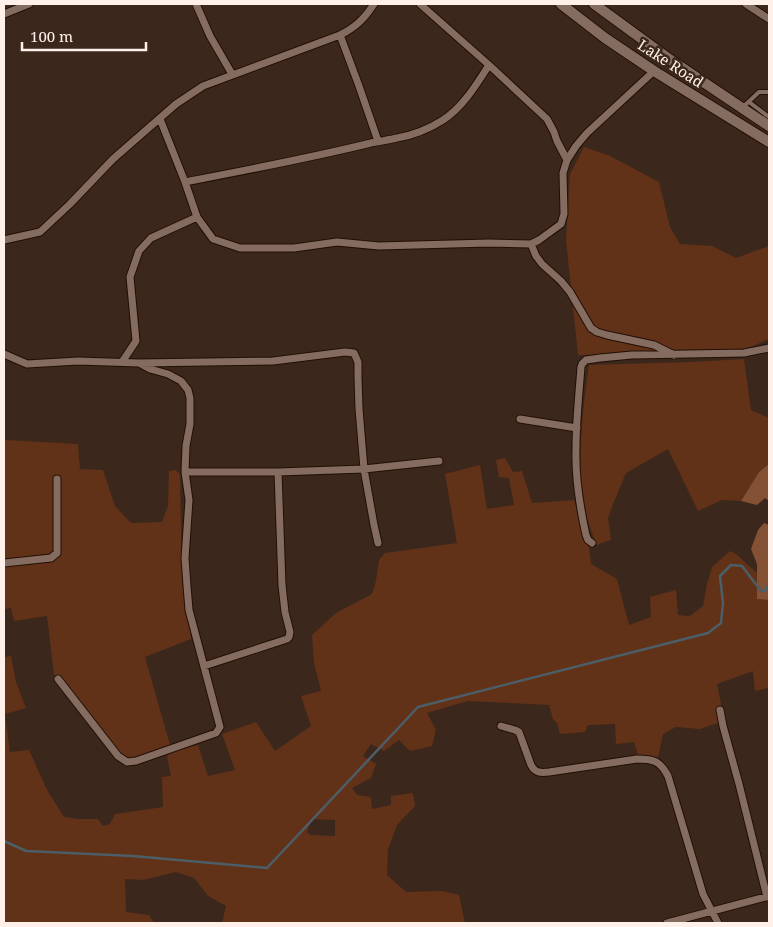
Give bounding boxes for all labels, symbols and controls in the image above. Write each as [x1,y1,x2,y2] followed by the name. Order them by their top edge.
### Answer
[22,20,146,52] scale bar
[30,26,73,46] text: 100 m
[634,34,708,92] street label: Lake Road

